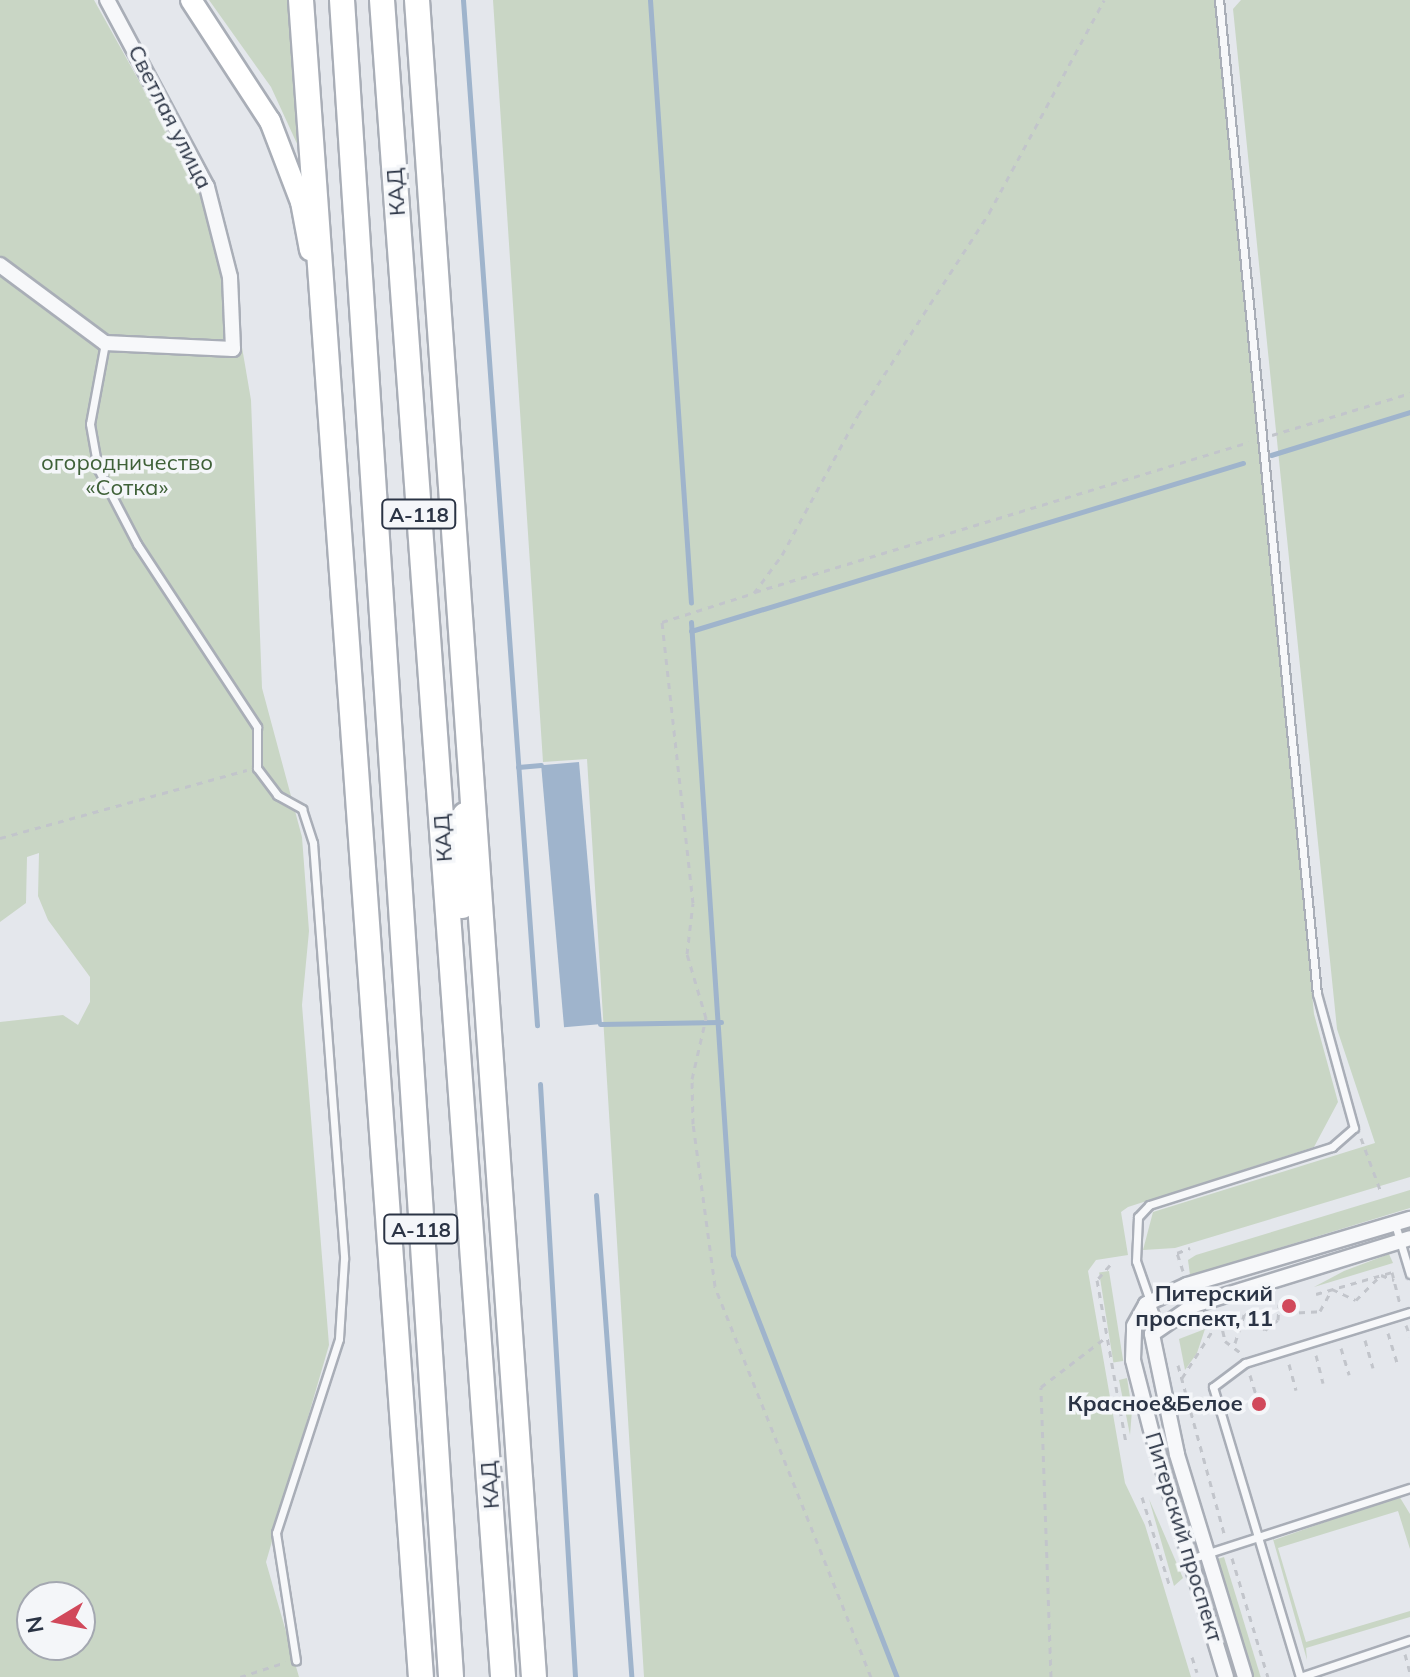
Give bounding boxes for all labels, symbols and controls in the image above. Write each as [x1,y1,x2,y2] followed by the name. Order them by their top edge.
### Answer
[122,41,218,193] street label: Светлая улица
[381,167,411,217] street label: КАД
[41,449,213,500] park label: огородничество «Сотка»
[381,498,457,530] road number: А-118
[428,813,458,863] street label: КАД
[383,1213,459,1245] road number: А-118
[1135,1280,1273,1332] place label: Питерский проспект, 11
[1280,1297,1298,1315] marker: Питерский проспект, 11
[1067,1391,1243,1417] place label: Красное&Белое
[1250,1395,1268,1413] marker: Красное&Белое
[1140,1429,1228,1645] street label: Питерский проспект
[475,1460,505,1510] street label: КАД
[16,1581,96,1661] north arrow
[19,1614,50,1635] text: N

